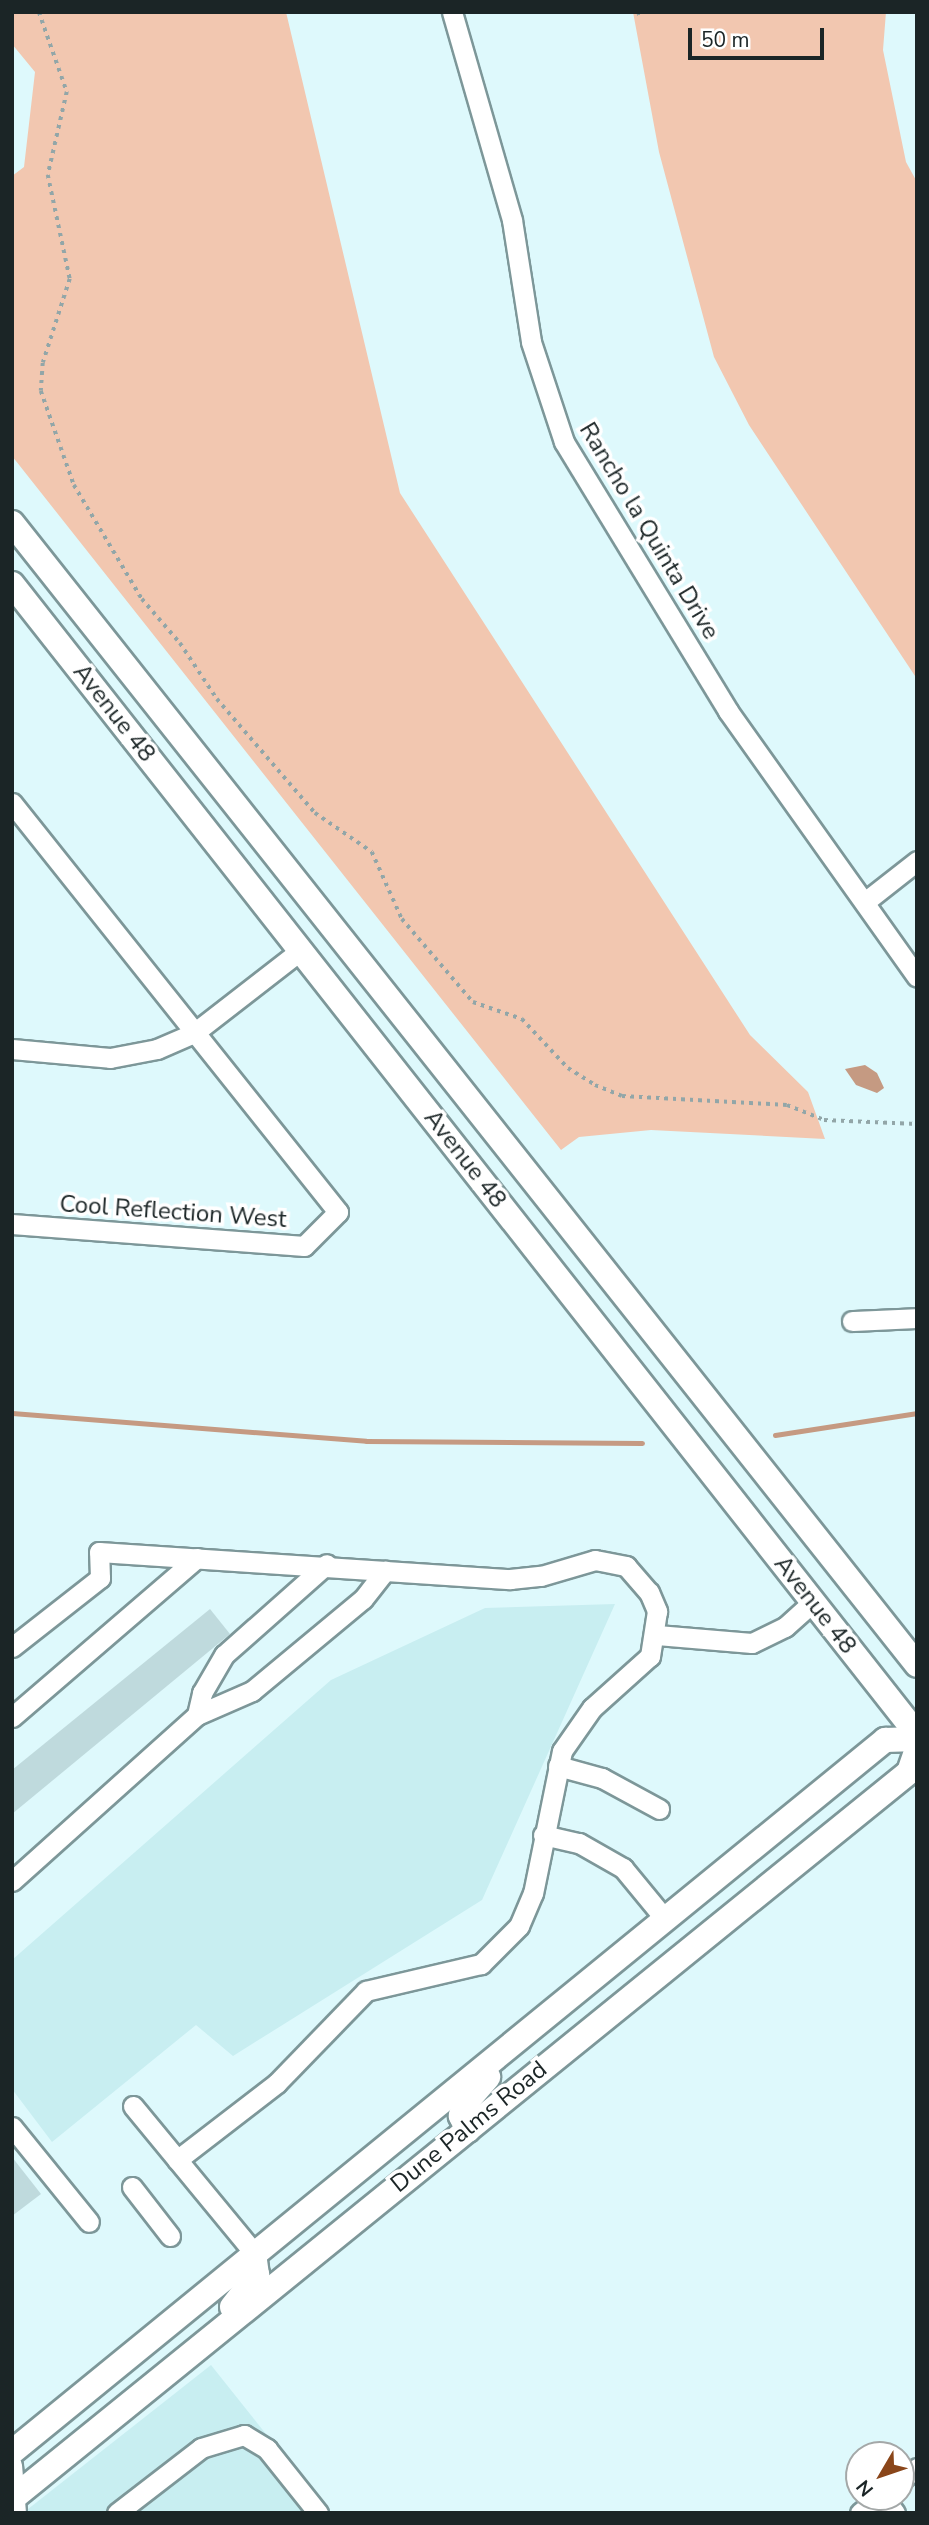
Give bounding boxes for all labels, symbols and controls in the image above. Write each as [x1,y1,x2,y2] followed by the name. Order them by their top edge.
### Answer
[691,14,828,58] scale bar
[701,26,750,54] text: 50 m
[573,417,725,645] street label: Rancho la Quinta Drive
[67,658,161,768] street label: Avenue 48
[418,1104,512,1214] street label: Avenue 48
[59,1190,287,1234] street label: Cool Reflection West
[768,1550,862,1660] street label: Avenue 48
[385,2055,553,2199] street label: Dune Palms Road
[845,2441,915,2511] north arrow
[851,2474,880,2502] text: N

